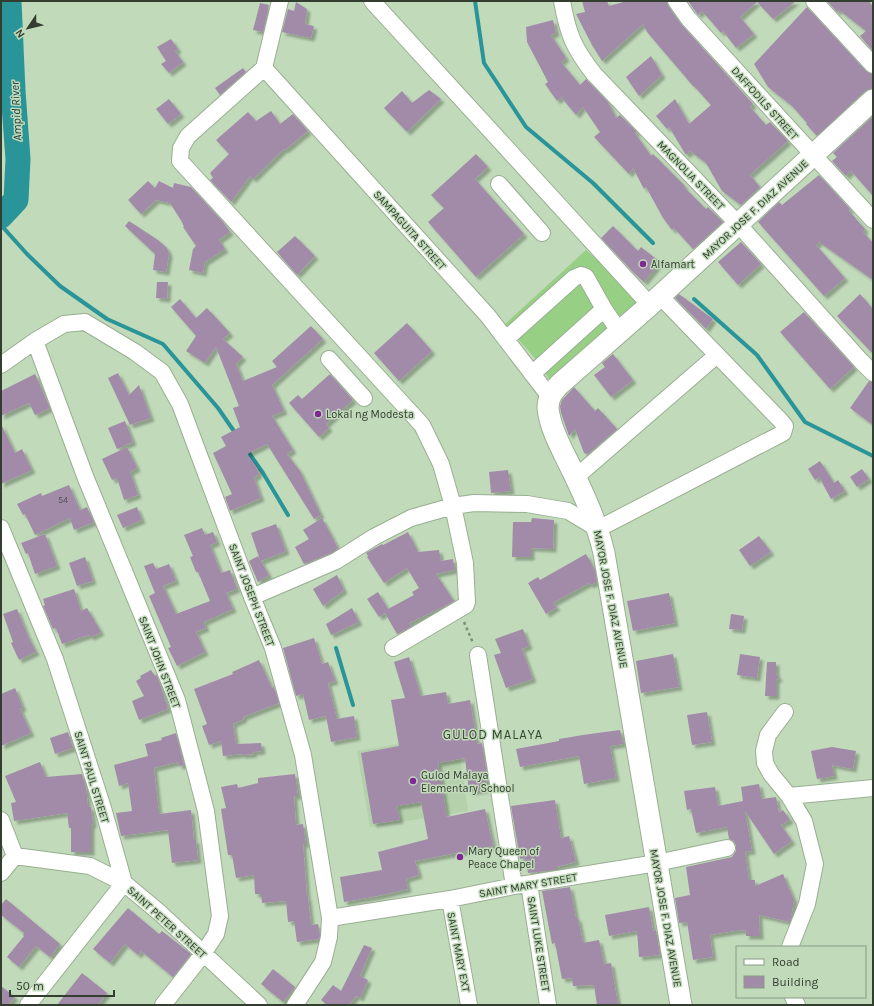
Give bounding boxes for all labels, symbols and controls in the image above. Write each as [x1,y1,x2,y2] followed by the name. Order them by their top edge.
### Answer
[8,8,48,48] north arrow
[13,26,28,40] text: N
[728,64,801,143] street label: DAFFODILS STREET
[7,80,25,141] water label: Ampid River
[654,138,727,213] street label: MAGNOLIA STREET
[700,157,811,262] street label: MAYOR JOSE F. DIAZ AVENUE
[371,188,449,273] street label: SAMPAGUITA STREET
[651,258,695,271] place label: Alfamart
[638,259,648,269] marker: Alfamart
[326,408,414,421] place label: Lokal ng Modesta
[313,409,323,419] marker: Lokal ng Modesta
[58,495,68,505] house number: 54
[591,529,630,669] street label: MAYOR JOSE F. DIAZ AVENUE
[226,542,277,649] street label: SAINT JOSEPH STREET
[136,614,183,710] street label: SAINT JOHN STREET
[443,727,543,742] district label: GULOD MALAYA
[71,730,112,825] street label: SAINT PAUL STREET
[421,769,514,795] place label: Gulod Malaya Elementary School
[408,776,418,786] marker: Gulod Malaya Elementary School
[468,845,539,871] place label: Mary Queen of Peace Chapel
[647,848,684,988] street label: MAYOR JOSE F. DIAZ AVENUE
[455,852,465,862] marker: Mary Queen of Peace Chapel
[478,870,579,901] street label: SAINT MARY STREET
[125,883,209,962] street label: SAINT PETER STREET
[525,896,553,993] street label: SAINT LUKE STREET
[444,911,473,994] street label: SAINT MARY EXT
[736,946,866,998] legend
[772,955,800,969] text: Road
[10,972,114,998] scale bar
[772,975,819,989] text: Building
[16,979,44,993] text: 50 m

